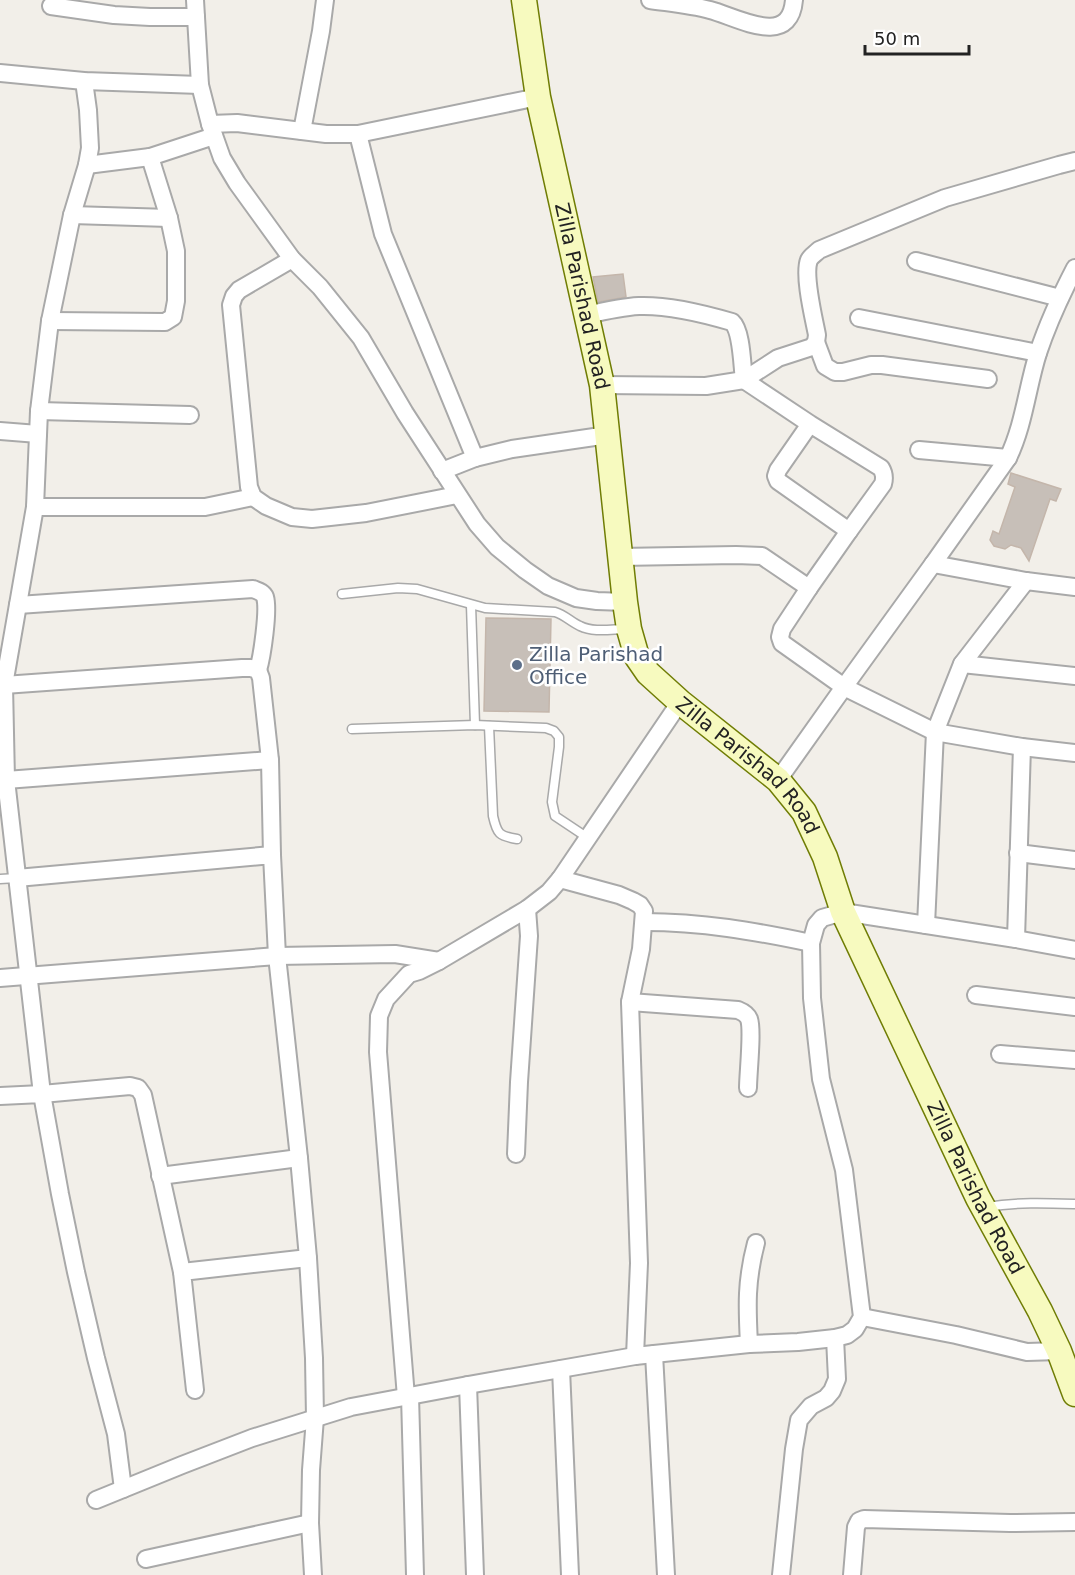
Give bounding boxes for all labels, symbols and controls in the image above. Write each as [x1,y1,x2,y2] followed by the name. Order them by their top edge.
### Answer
[865,18,968,56] scale bar
[874,28,920,49] text: 50 m
[550,200,615,392] street label: Zilla Parishad Road
[529,642,663,689] place label: Zilla Parishad Office
[510,658,524,672] marker: Zilla Parishad Office
[671,692,824,838] street label: Zilla Parishad Road
[922,1097,1029,1278] street label: Zilla Parishad Road

